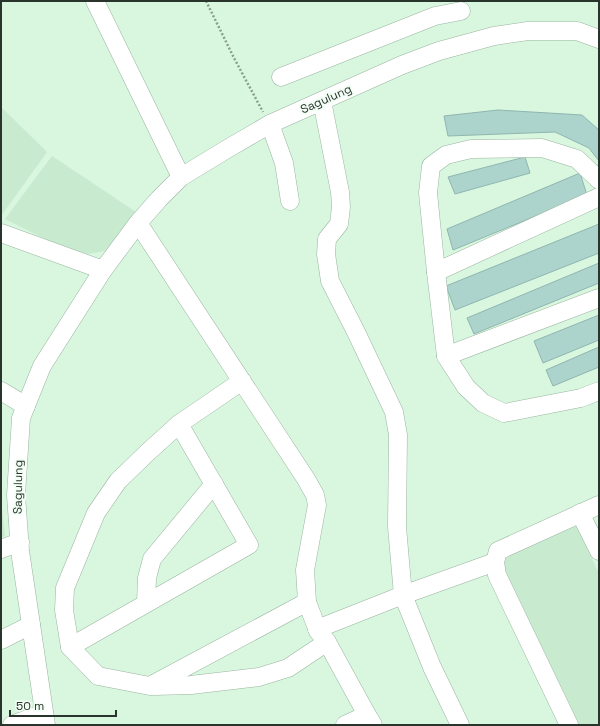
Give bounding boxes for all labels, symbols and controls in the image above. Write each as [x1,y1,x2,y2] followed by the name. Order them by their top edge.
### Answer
[298,81,354,117] street label: Sagulung
[10,460,26,514] street label: Sagulung
[10,692,116,718] scale bar
[16,698,44,714] text: 50 m

